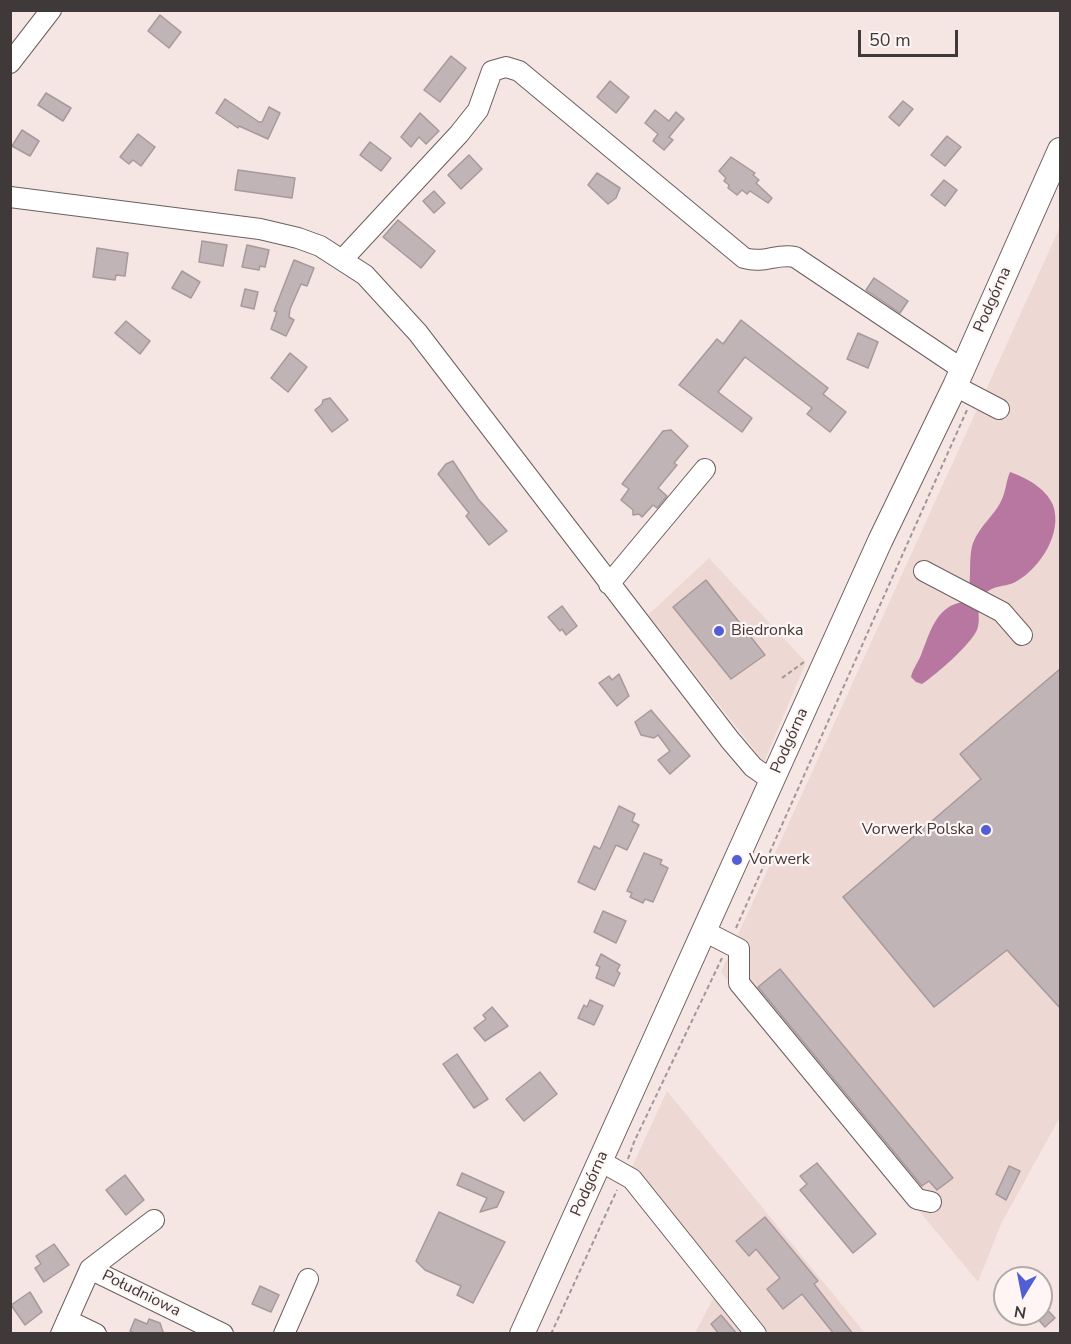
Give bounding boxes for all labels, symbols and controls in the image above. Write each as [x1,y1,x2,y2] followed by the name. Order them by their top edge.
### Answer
[861,18,962,56] scale bar
[869,28,911,52] text: 50 m
[970,264,1016,336] street label: Podgórna
[731,621,803,641] place label: Biedronka
[712,624,726,638] marker: Biedronka
[767,705,813,777] street label: Podgórna
[862,820,974,840] place label: Vorwerk Polska
[979,823,993,837] marker: Vorwerk Polska
[749,850,810,870] place label: Vorwerk
[730,853,744,867] marker: Vorwerk
[567,1148,613,1220] street label: Podgórna
[993,1266,1053,1326] north arrow
[99,1267,183,1321] street label: Południowa
[1012,1300,1028,1324] text: N

